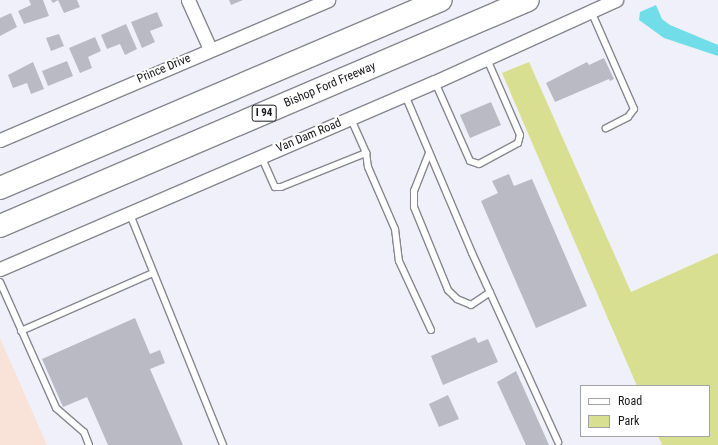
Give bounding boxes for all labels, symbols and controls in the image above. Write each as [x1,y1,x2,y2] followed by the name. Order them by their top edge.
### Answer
[135,51,193,87] street label: Prince Drive
[282,59,378,111] street label: Bishop Ford Freeway
[251,104,277,122] road number: I 94
[274,116,344,156] street label: Van Dam Road
[580,385,710,437] legend
[618,394,642,408] text: Road
[618,414,639,428] text: Park

